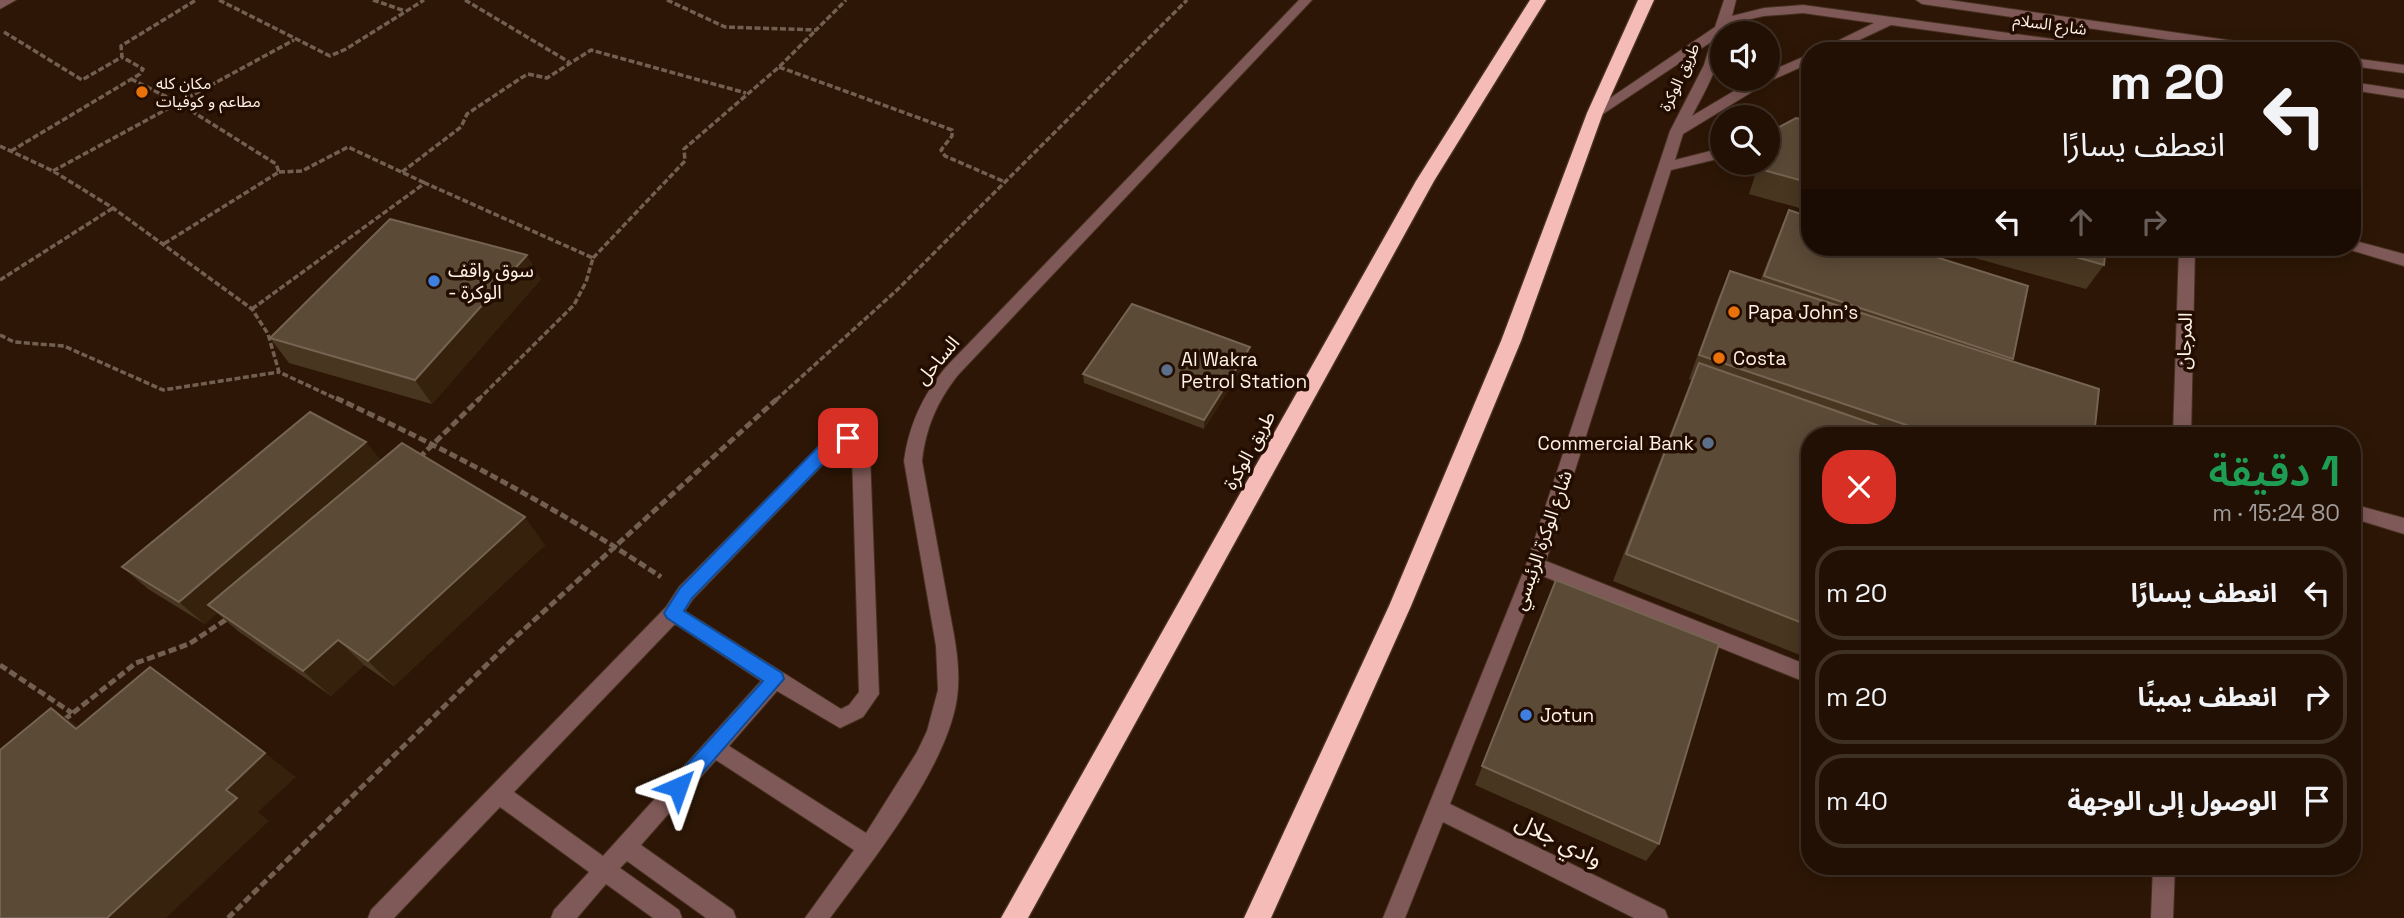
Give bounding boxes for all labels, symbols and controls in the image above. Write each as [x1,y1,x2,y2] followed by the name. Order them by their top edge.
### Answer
[2011,9,2088,42] street label: شارع السلام
[1710,21,1780,175] map controls
[1710,21,1780,91] button: sound
[1655,40,1704,115] street label: طريق الوكرة
[2110,51,2225,113] text: 20 m
[2249,70,2340,161] icon: left
[156,73,261,114] place label: مكان كله مطاعم و كوفيات
[134,84,150,100] marker: مكان كله مطاعم و كوفيات
[1710,105,1780,175] button: search
[2061,125,2225,165] text: انعطف يسارًا
[1989,203,2027,241] icon: left
[2062,203,2100,241] icon: ahead
[2135,203,2173,241] icon: right
[448,258,534,305] place label: سوق واقف - الوكرة
[426,273,442,289] marker: سوق واقف - الوكرة
[1748,300,1858,325] place label: Papa John's
[1726,304,1742,320] marker: Papa John's
[2171,312,2198,370] street label: المرجان
[910,331,965,390] street label: الساحل
[1733,346,1786,371] place label: Costa
[1181,347,1307,394] place label: Al Wakra Petrol Station
[1711,350,1727,366] marker: Costa
[1159,362,1175,378] marker: Al Wakra Petrol Station
[1218,406,1281,494] street label: طريق الوكرة
[818,408,878,468] pin
[829,419,867,457] icon: arrive
[1537,431,1694,456] place label: Commercial Bank
[1700,435,1716,451] marker: Commercial Bank
[2208,445,2340,498] text: 1 دقيقة
[1822,450,1896,524] button: close
[1507,467,1580,614] street label: شارع الوكرة الرئيسي
[2212,498,2340,528] text: 80 m · 15:24
[2298,574,2336,612] icon: left
[1826,576,1887,610] text: 20 m
[2131,576,2277,610] text: انعطف يسارًا
[2298,678,2336,716] icon: right
[1826,680,1887,714] text: 20 m
[2137,680,2277,714] text: انعطف يمينًا
[1540,703,1594,728] place label: Jotun
[1518,707,1534,723] marker: Jotun
[641,750,715,824] position arrow
[2298,782,2336,820] icon: arrive
[1826,784,1888,818] text: 40 m
[2067,784,2277,818] text: الوصول إلى الوجهة
[1509,806,1608,876] street label: وادي جلال

